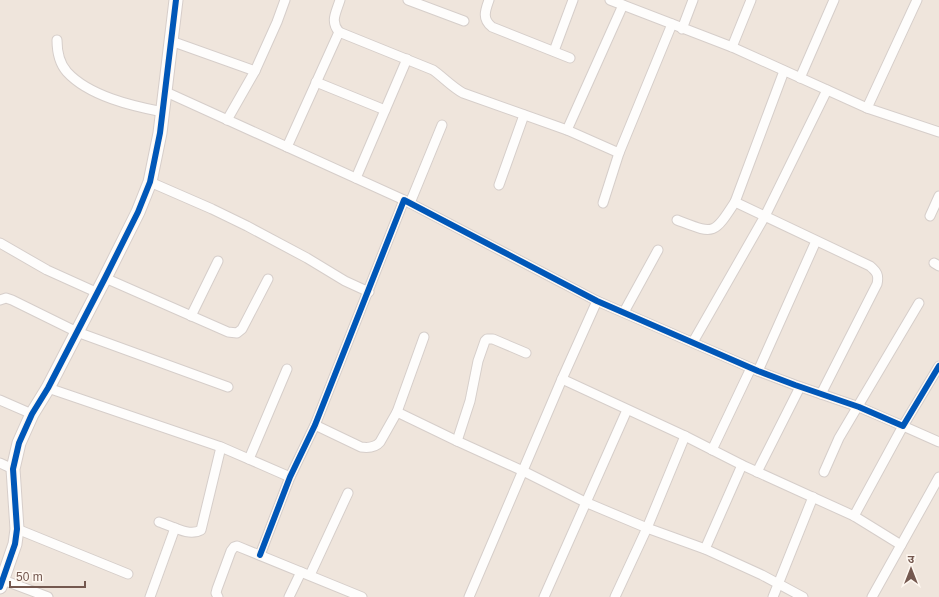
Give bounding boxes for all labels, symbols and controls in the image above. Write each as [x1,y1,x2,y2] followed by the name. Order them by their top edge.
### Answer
[891,549,931,589] north arrow
[908,553,915,565] text: उ
[10,563,85,589] scale bar
[16,570,43,584] text: 50 m

